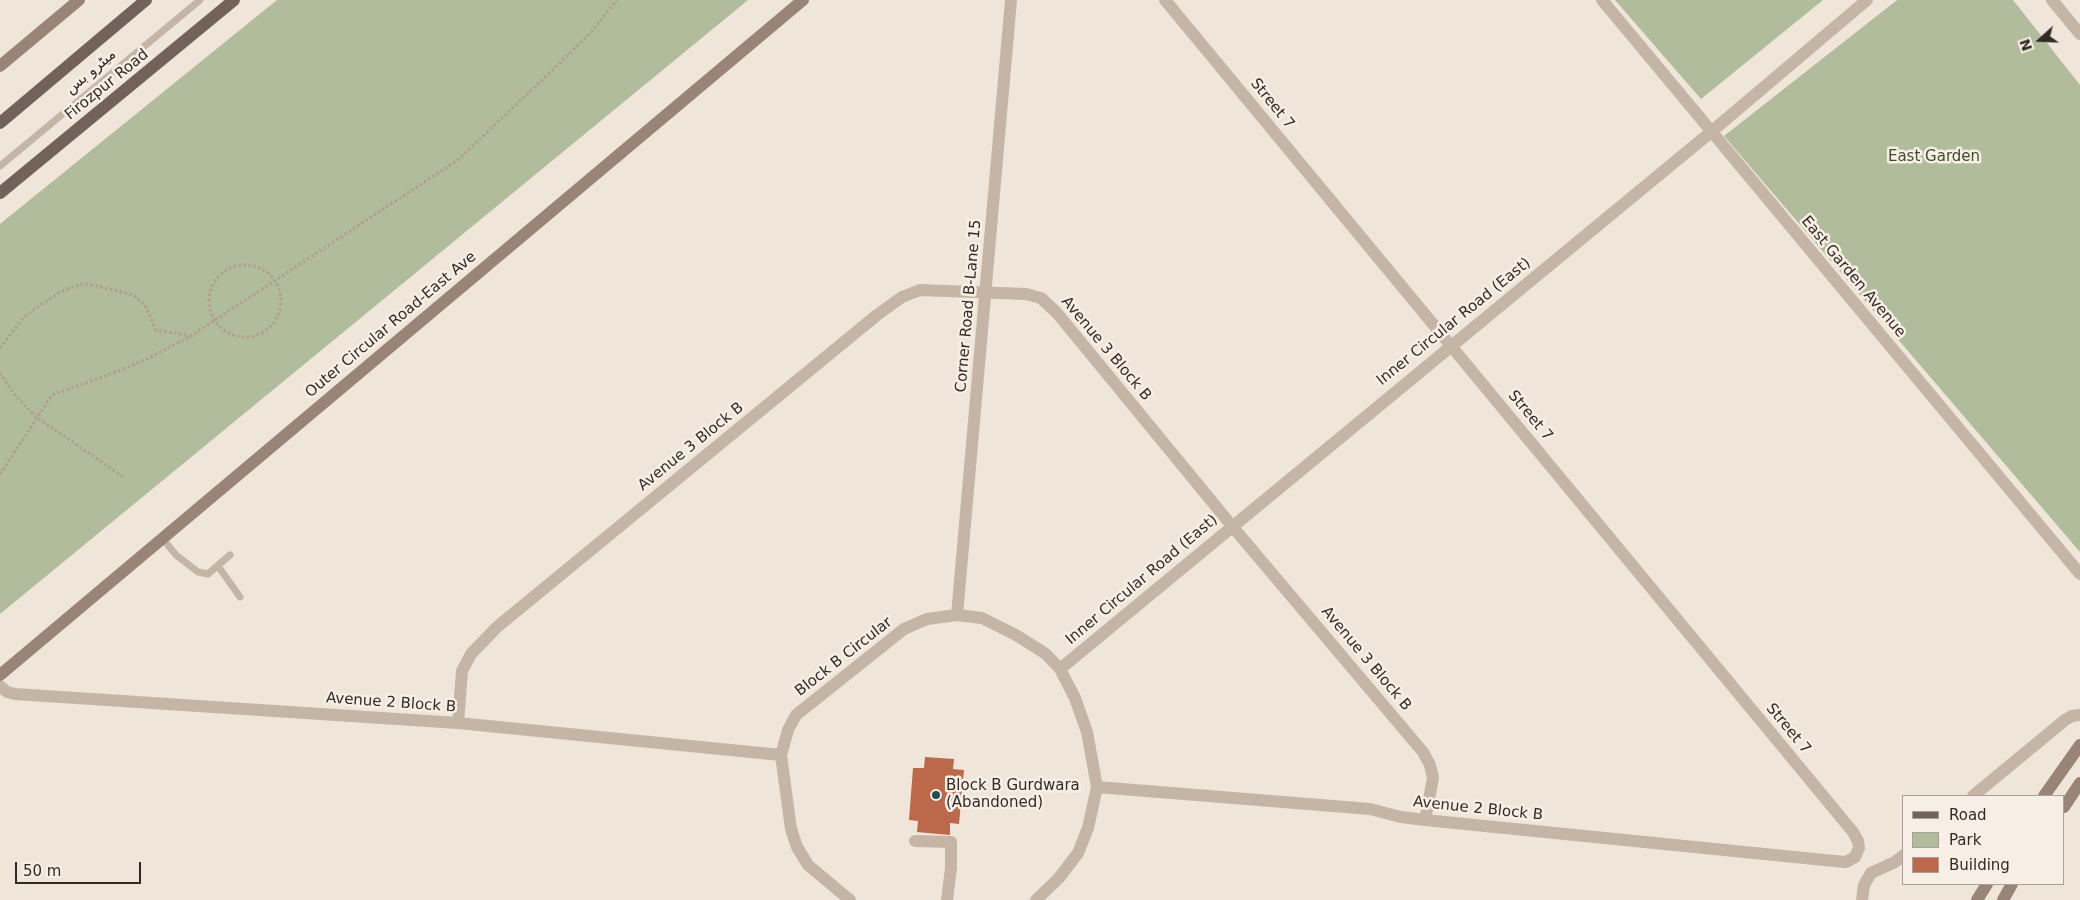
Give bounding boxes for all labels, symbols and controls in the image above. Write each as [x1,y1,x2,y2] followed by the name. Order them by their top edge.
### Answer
[2015,15,2065,65] north arrow
[2016,37,2035,53] text: N
[62,46,120,98] street label: میٹرو بس
[62,46,152,124] street label: Firozpur Road
[1246,75,1298,133] street label: Street 7
[1888,148,1980,166] park label: East Garden
[1797,213,1909,341] street label: East Garden Avenue
[952,219,986,393] street label: Corner Road B-Lane 15
[302,248,480,402] street label: Outer Circular Road-East Ave
[1373,254,1535,390] street label: Inner Circular Road (East)
[1057,293,1155,405] street label: Avenue 3 Block B
[1504,387,1556,445] street label: Street 7
[635,399,747,495] street label: Avenue 3 Block B
[1062,511,1222,649] street label: Inner Circular Road (East)
[1317,603,1415,715] street label: Avenue 3 Block B
[792,614,896,700] street label: Block B Circular
[325,689,457,717] street label: Avenue 2 Block B
[1762,700,1814,758] street label: Street 7
[946,777,1080,812] place label: Block B Gurdwara (Abandoned)
[930,789,942,801] marker: Block B Gurdwara (Abandoned)
[1412,793,1544,825] street label: Avenue 2 Block B
[1902,795,2065,885] legend
[1949,806,1987,824] text: Road
[1949,831,1981,849] text: Park
[18,852,144,884] scale bar
[1949,856,2010,874] text: Building
[23,862,61,880] text: 50 m

